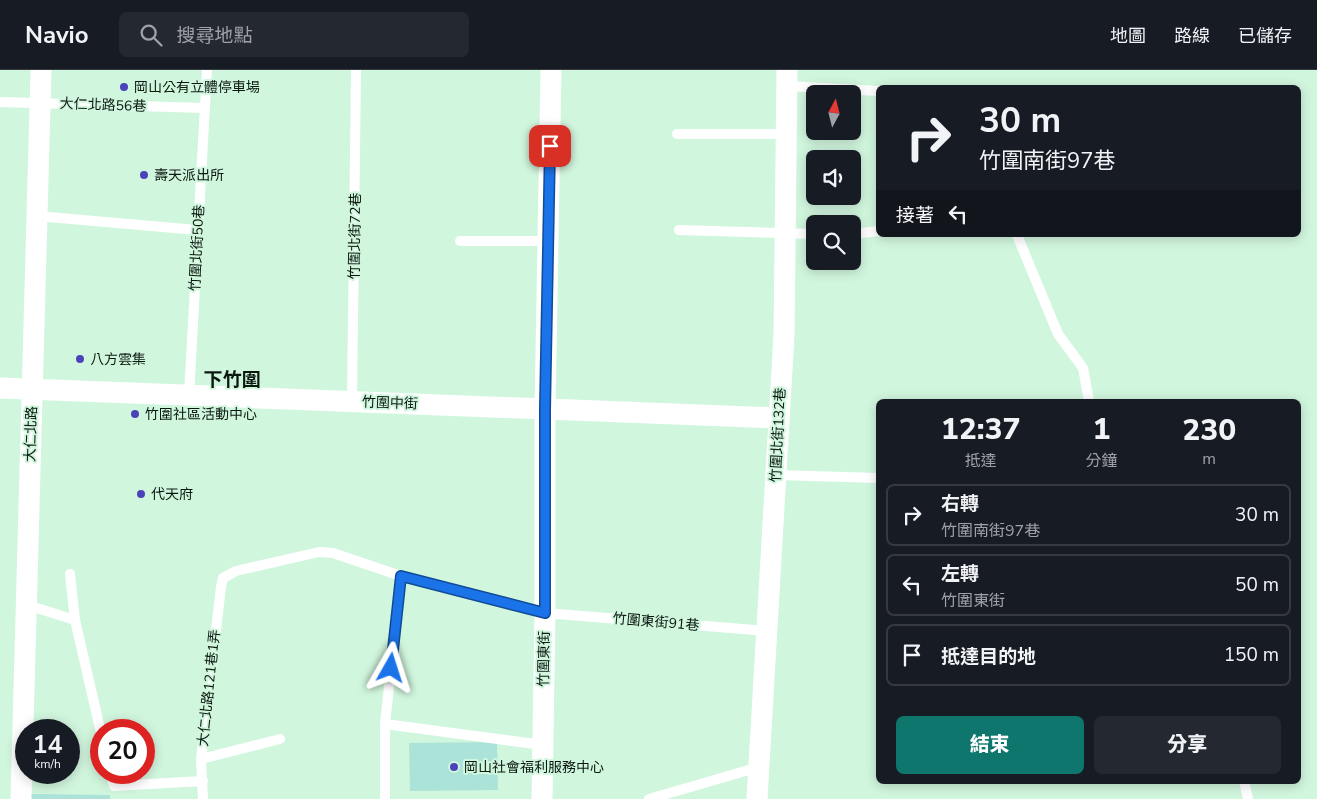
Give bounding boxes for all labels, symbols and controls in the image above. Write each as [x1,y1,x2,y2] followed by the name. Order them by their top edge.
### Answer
[119,12,469,57] search box
[25,19,89,51] text: Navio
[137,21,165,49] icon: search
[177,23,253,49] text: 搜尋地點
[1110,24,1146,48] text: 地圖
[1174,24,1210,48] text: 路線
[1238,24,1292,48] text: 已儲存
[134,78,260,97] place label: 岡山公有立體停車場
[118,81,130,93] marker: 岡山公有立體停車場
[806,85,861,140] north arrow
[806,85,861,270] map controls
[59,94,147,116] street label: 大仁北路56巷
[979,97,1061,144] text: 30 m
[896,105,961,170] icon: right
[529,125,571,167] pin
[536,132,564,160] icon: arrive
[979,146,1115,176] text: 竹圍南街97巷
[806,150,861,205] button: sound
[154,166,224,185] place label: 壽天派出所
[138,169,150,181] marker: 壽天派出所
[345,192,365,280] street label: 竹圍北街72巷
[944,200,972,228] icon: left
[896,203,934,229] text: 接著
[185,204,209,292] street label: 竹圍北街50巷
[806,215,861,270] button: search
[90,350,146,369] place label: 八方雲集
[74,353,86,365] marker: 八方雲集
[203,367,261,393] district label: 下竹圍
[766,387,790,483] street label: 竹圍北街132巷
[362,393,418,413] street label: 竹圍中街
[145,405,257,424] place label: 竹圍社區活動中心
[21,406,41,462] street label: 大仁北路
[129,408,141,420] marker: 竹圍社區活動中心
[941,409,1021,450] text: 12:37
[1092,409,1110,450] text: 1
[1182,410,1236,451] text: 230
[1202,448,1216,470] text: m
[965,450,997,472] text: 抵達
[1085,450,1117,472] text: 分鐘
[151,485,193,504] place label: 代天府
[135,488,147,500] marker: 代天府
[941,491,979,517] text: 右轉
[898,501,926,529] icon: right
[1235,502,1279,528] text: 30 m
[941,520,1040,542] text: 竹圍南街97巷
[941,561,979,587] text: 左轉
[898,571,926,599] icon: left
[1235,572,1279,598] text: 50 m
[941,590,1005,612] text: 竹圍東街
[612,609,700,635] street label: 竹圍東街91巷
[193,629,225,747] street label: 大仁北路121巷1弄
[534,631,554,687] street label: 竹圍東街
[364,641,416,693] position arrow
[898,641,926,669] icon: arrive
[1224,642,1279,668] text: 150 m
[941,644,1036,670] text: 抵達目的地
[896,716,1084,774] button: 結束
[1094,716,1281,774] button: 分享
[90,719,155,784] speed limit sign: 20
[32,728,63,762] text: 14
[34,756,61,772] text: km/h
[464,758,604,777] place label: 岡山社會福利服務中心
[448,761,460,773] marker: 岡山社會福利服務中心

